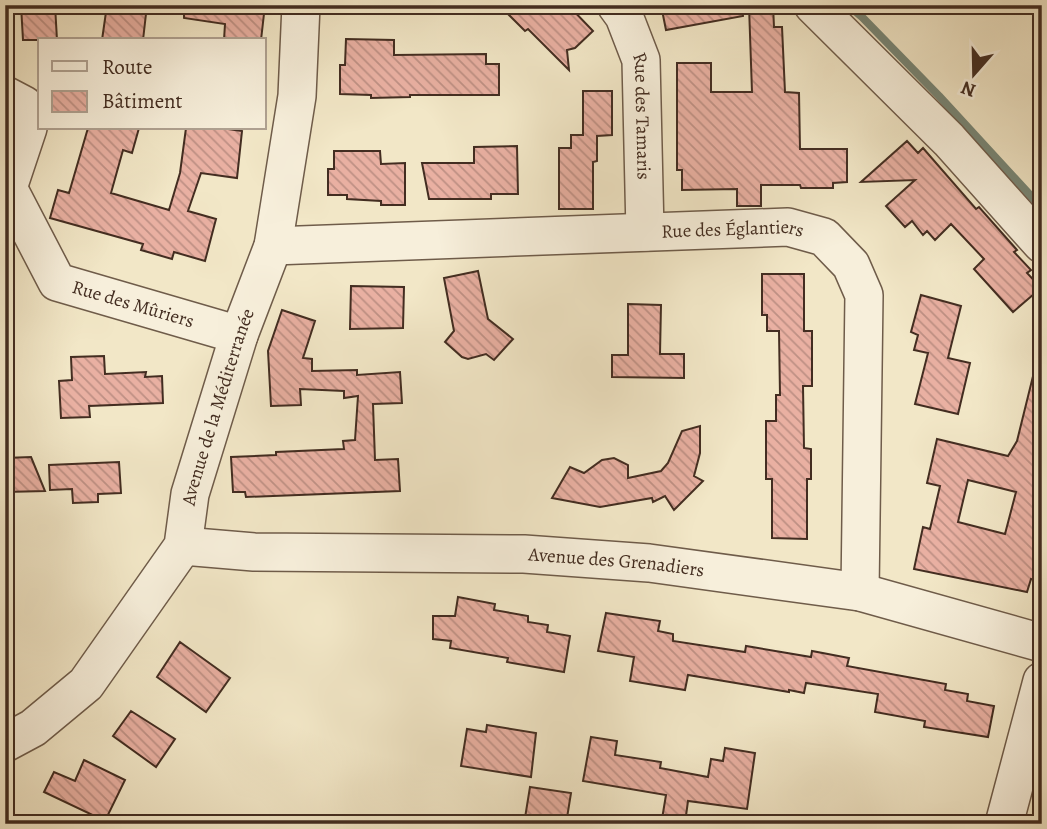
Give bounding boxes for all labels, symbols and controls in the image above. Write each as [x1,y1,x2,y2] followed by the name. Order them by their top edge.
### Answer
[38,38,266,130] legend
[939,38,1009,108] north arrow
[626,49,657,180] street label: Rue des Tamaris
[102,53,152,81] text: Route
[957,74,979,104] text: N
[102,87,183,115] text: Bâtiment
[661,214,807,245] street label: Rue des Églantiers
[69,274,197,334] street label: Rue des Mûriers
[175,305,261,508] street label: Avenue de la Méditerranée
[526,541,706,583] street label: Avenue des Grenadiers

